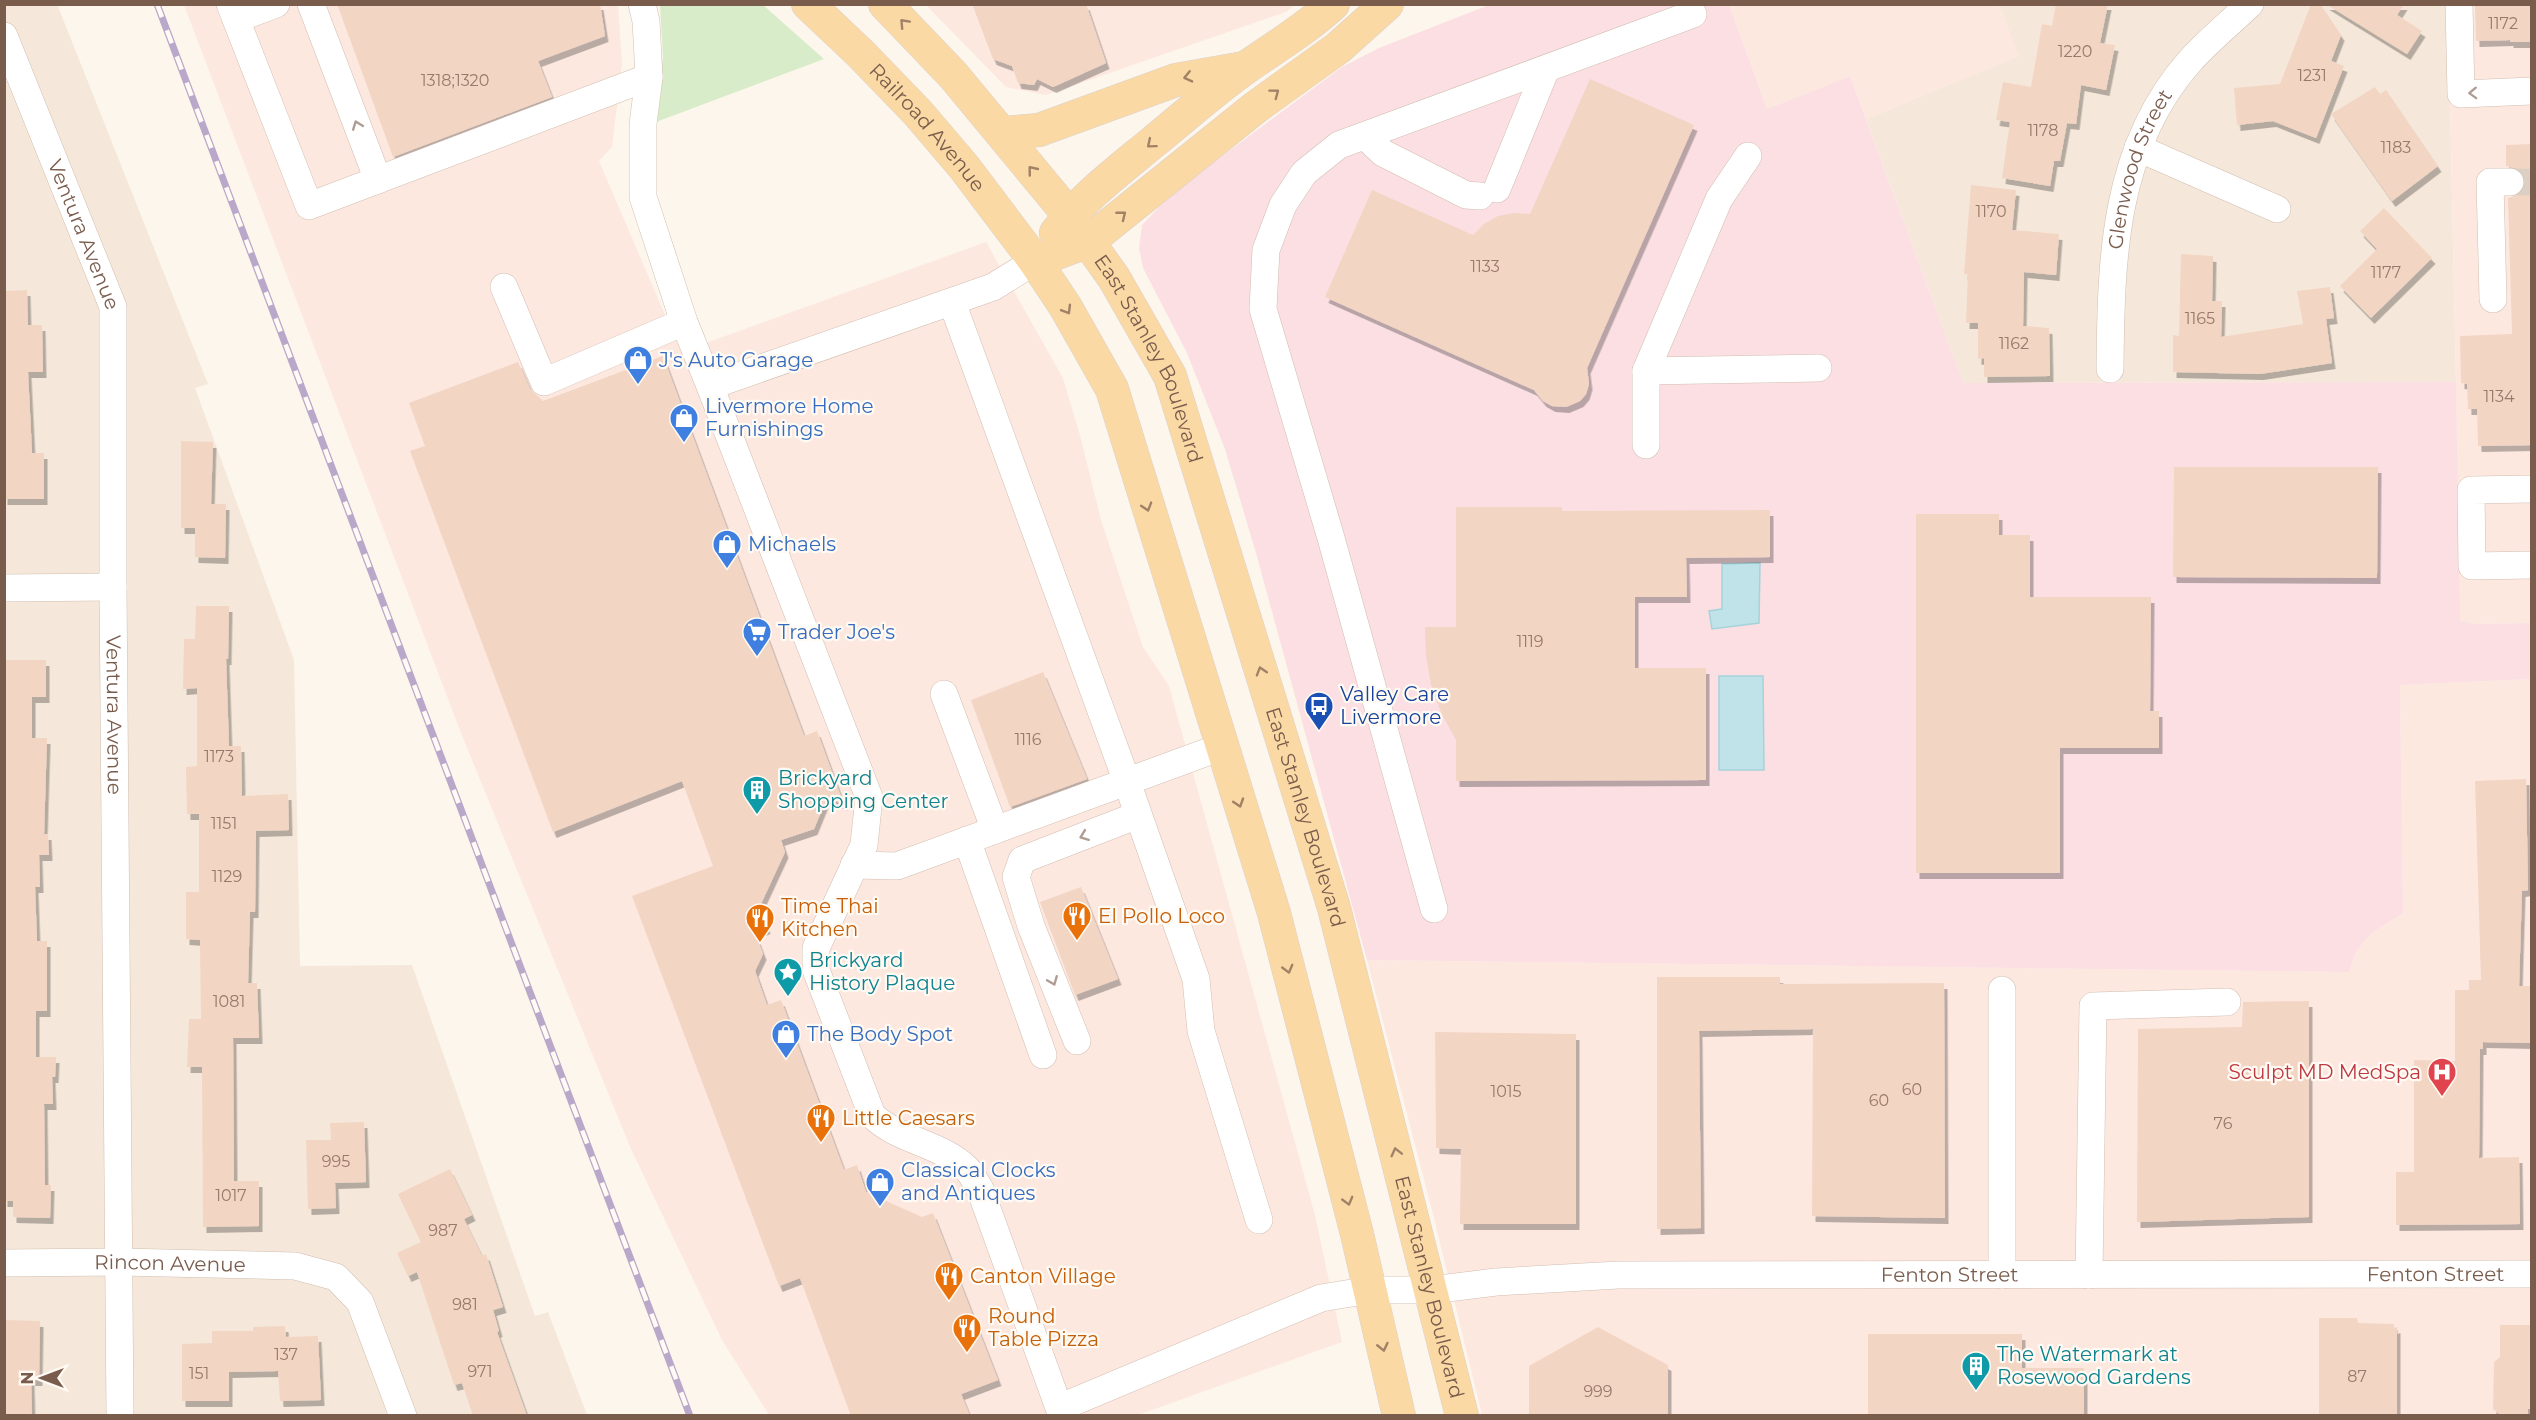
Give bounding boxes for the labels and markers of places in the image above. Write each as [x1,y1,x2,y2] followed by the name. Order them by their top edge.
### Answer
[622,344,654,386] shop icon: J's Auto Garage
[658,348,813,372] place label: J's Auto Garage
[705,394,874,441] place label: Livermore Home Furnishings
[668,402,700,444] shop icon: Livermore Home Furnishings
[711,528,743,570] shop icon: Michaels
[748,532,836,556] place label: Michaels
[741,616,773,658] supermarket icon: Trader Joe's
[778,620,895,644] place label: Trader Joe's
[1340,682,1449,729] place label: Valley Care Livermore
[1303,690,1335,732] bus stop icon: Valley Care Livermore
[778,766,949,813] place label: Brickyard Shopping Center
[741,774,773,816] building icon: Brickyard Shopping Center
[781,894,879,941] place label: Time Thai Kitchen
[1061,900,1093,942] restaurant icon: El Pollo Loco
[744,902,776,944] restaurant icon: Time Thai Kitchen
[1098,904,1225,928] place label: El Pollo Loco
[809,948,955,995] place label: Brickyard History Plaque
[772,956,804,998] place icon: Brickyard History Plaque
[770,1018,802,1060] shop icon: The Body Spot
[807,1022,953,1046] place label: The Body Spot
[2426,1056,2458,1098] hospital icon: Sculpt MD MedSpa
[2229,1060,2421,1084] place label: Sculpt MD MedSpa
[805,1102,837,1144] restaurant icon: Little Caesars
[842,1106,975,1130] place label: Little Caesars
[901,1158,1056,1205] place label: Classical Clocks and Antiques
[864,1166,896,1208] shop icon: Classical Clocks and Antiques
[933,1260,965,1302] restaurant icon: Canton Village
[970,1264,1116,1288] place label: Canton Village
[988,1304,1099,1351] place label: Round Table Pizza
[951,1312,983,1354] restaurant icon: Round Table Pizza
[1997,1342,2191,1389] place label: The Watermark at Rosewood Gardens
[1960,1350,1992,1392] building icon: The Watermark at Rosewood Gardens

